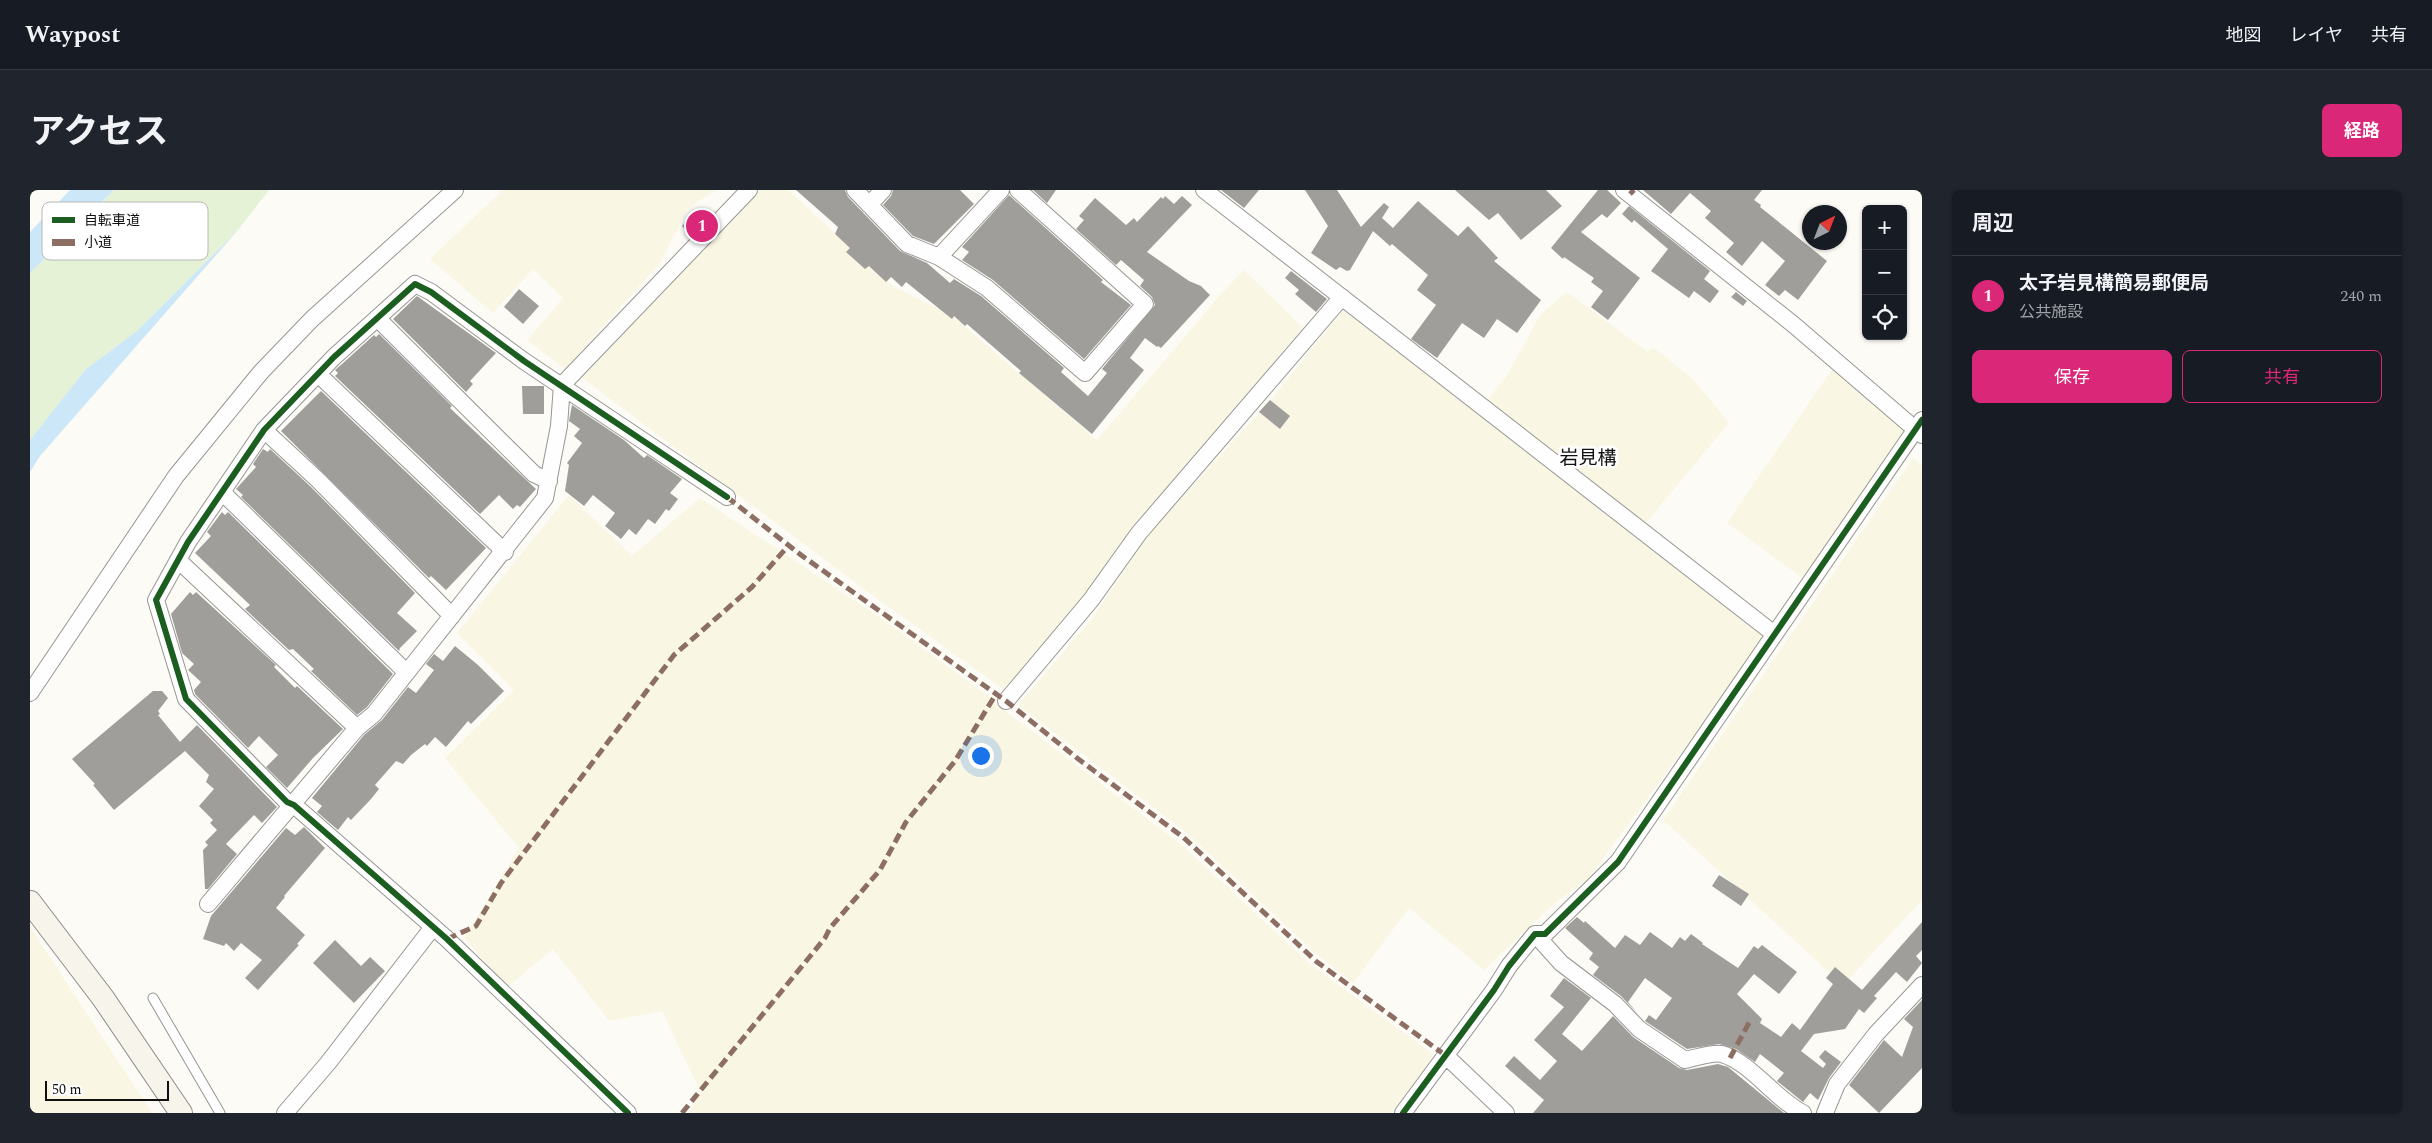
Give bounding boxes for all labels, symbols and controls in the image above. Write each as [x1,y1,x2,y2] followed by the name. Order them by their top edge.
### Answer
[25,17,121,53] text: Waypost
[2226,22,2262,49] text: 地図
[2290,22,2343,49] text: レイヤ
[2371,22,2407,49] text: 共有
[2322,104,2402,157] button: 経路
[30,106,168,159] text: アクセス
[42,202,208,260] legend
[1802,205,1847,250] north arrow
[1862,205,1907,340] map controls
[1862,205,1907,250] button: +
[686,207,718,245] pin: 1
[1972,208,2014,240] text: 周辺
[84,210,140,231] text: 自転車道
[84,232,112,253] text: 小道
[1862,250,1907,295] button: −
[2019,269,2209,298] text: 太子岩見構簡易郵便局
[1984,284,1992,308] text: 1
[2340,284,2382,308] text: 240 m
[1862,295,1907,340] button: locate
[2019,300,2083,324] text: 公共施設
[1972,350,2172,403] button: 保存
[2182,350,2382,403] button: 共有
[1559,444,1617,473] district label: 岩見構
[968,743,994,769] your location
[45,1078,169,1101] scale bar
[52,1079,82,1100] text: 50 m

